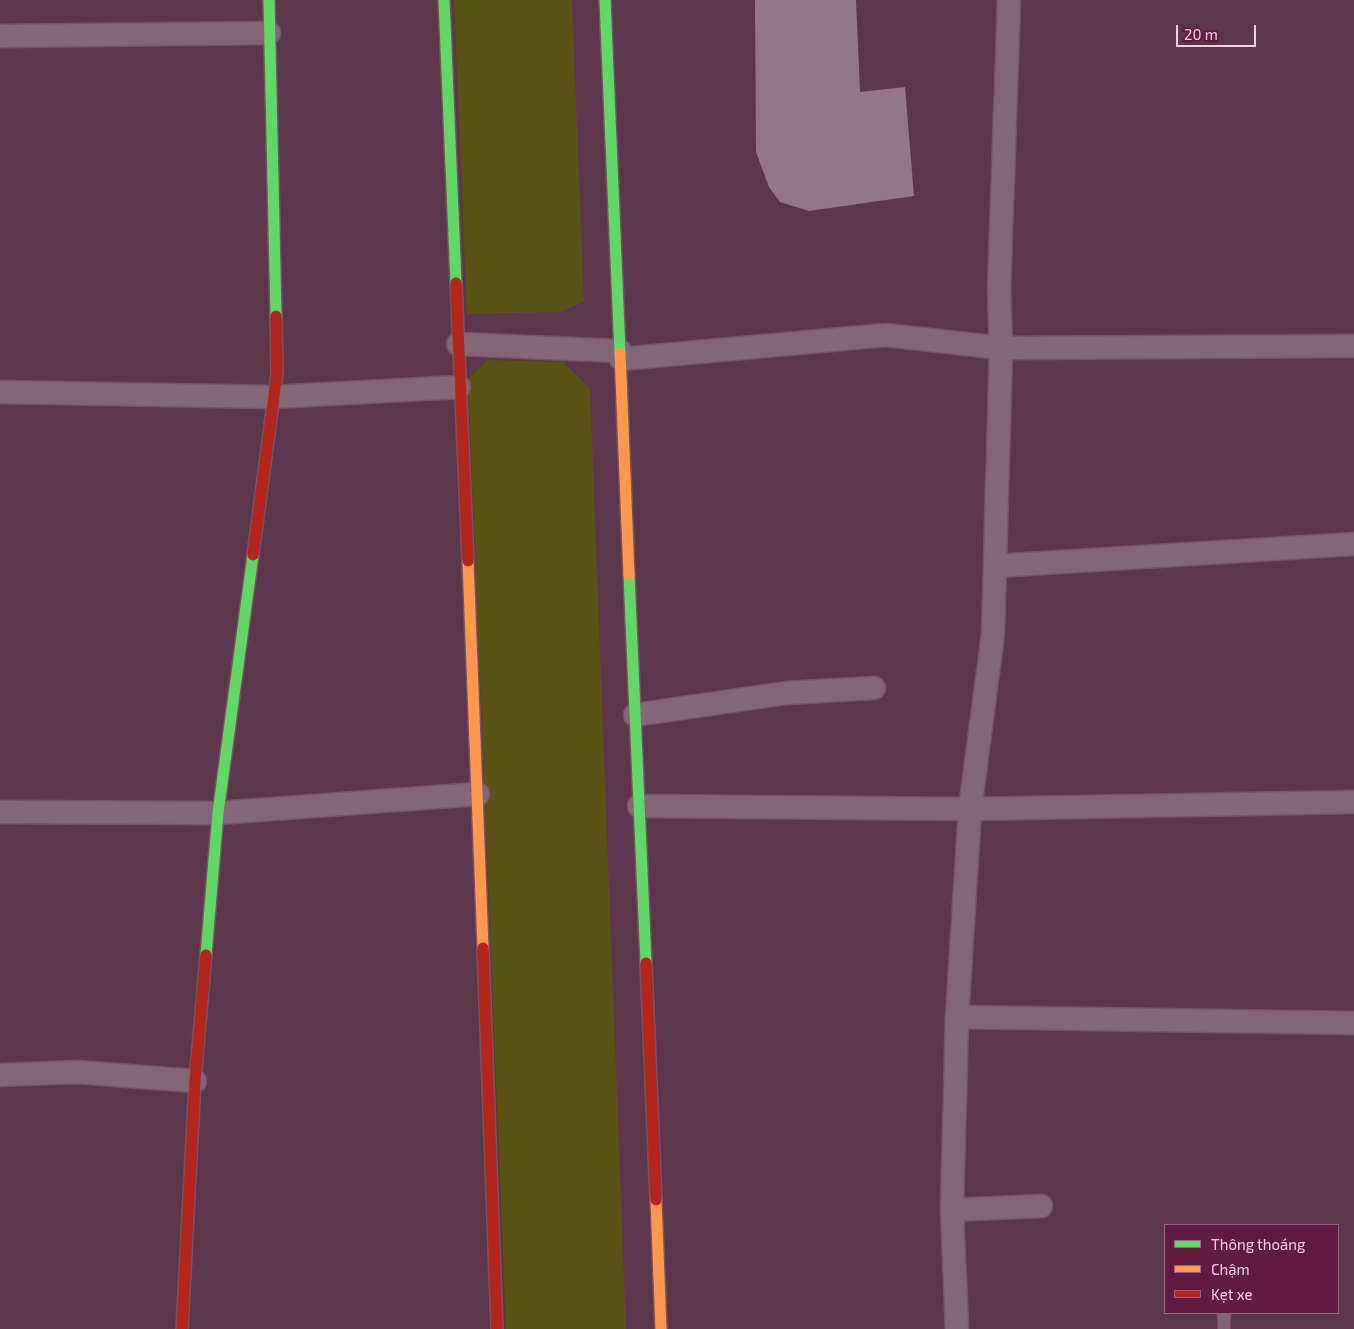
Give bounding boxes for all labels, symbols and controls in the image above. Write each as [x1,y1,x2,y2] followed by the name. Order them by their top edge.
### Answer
[1179,15,1259,47] scale bar
[1184,25,1218,43] text: 20 m
[1164,1224,1339,1314] legend
[1211,1235,1305,1253] text: Thông thoáng
[1211,1260,1250,1278] text: Chậm
[1211,1285,1253,1303] text: Kẹt xe

